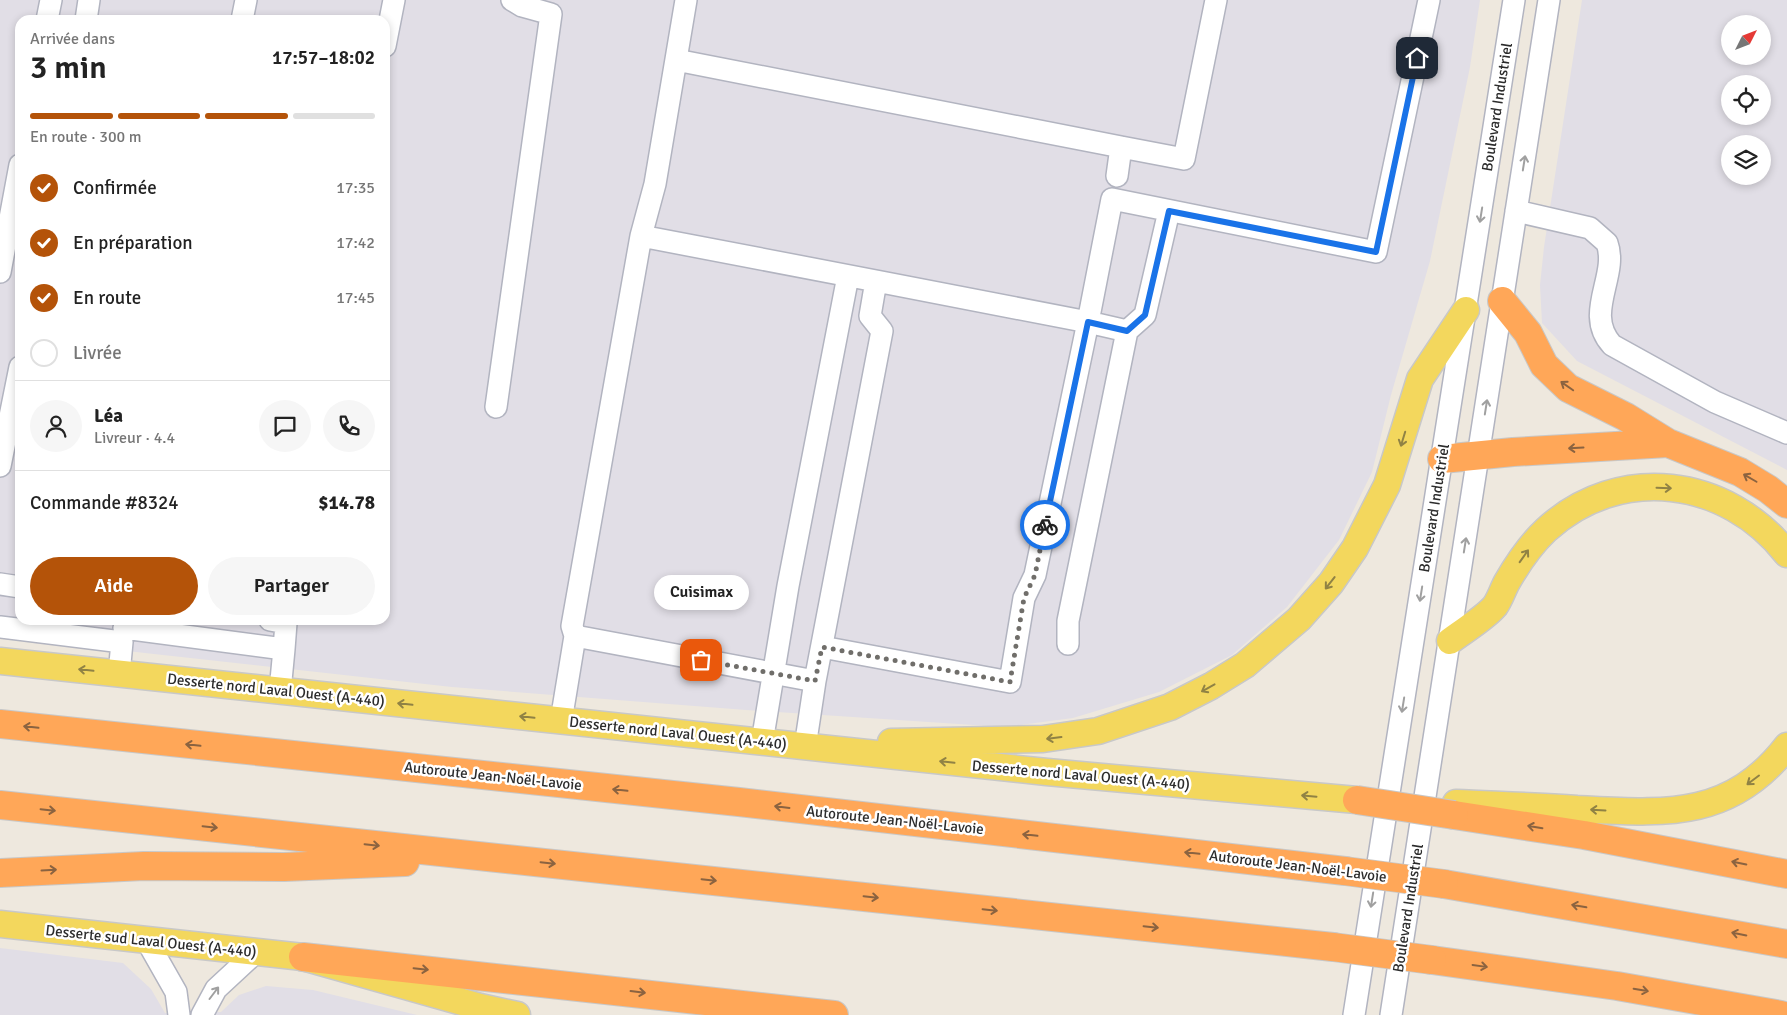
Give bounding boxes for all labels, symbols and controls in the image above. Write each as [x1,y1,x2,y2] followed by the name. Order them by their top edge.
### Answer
[1721,15,1771,65] north arrow
[1721,15,1771,185] map controls
[30,29,115,49] text: Arrivée dans
[1396,37,1438,79] pin
[1478,41,1516,173] street label: Boulevard Industriel
[1403,44,1431,72] icon: home
[272,46,375,70] text: 17:57–18:02
[30,48,107,87] text: 3 min
[1721,75,1771,125] button: locate
[30,127,142,147] text: En route · 300 m
[1721,135,1771,185] button: layers
[1519,156,1529,172] one-way arrow
[30,174,58,202] icon: check
[73,176,157,200] text: Confirmée
[336,178,375,198] text: 17:35
[1475,207,1485,223] one-way arrow
[30,229,58,257] icon: check
[73,231,193,255] text: En préparation
[336,233,375,253] text: 17:42
[30,284,58,312] icon: check
[73,286,141,310] text: En route
[336,288,375,308] text: 17:45
[73,341,122,365] text: Livrée
[1561,381,1575,391] one-way arrow
[30,400,82,452] button: person
[259,400,311,452] button: chat
[323,400,375,452] button: phone
[1481,400,1491,416] one-way arrow
[94,404,123,428] text: Léa
[94,428,175,448] text: Livreur · 4.4
[1397,430,1407,446] one-way arrow
[1415,442,1453,574] street label: Boulevard Industriel
[1568,444,1584,453] one-way arrow
[1744,473,1758,483] one-way arrow
[1655,483,1671,492] one-way arrow
[30,491,179,515] text: Commande #8324
[318,491,375,515] text: $14.78
[1020,500,1070,550] courier
[1031,511,1059,539] icon: bike
[1460,538,1470,554] one-way arrow
[1519,549,1529,563] one-way arrow
[30,557,198,615] button: Aide
[208,557,375,615] button: Partager
[654,575,748,610] callout: Cuisimax
[1325,576,1336,589] one-way arrow
[670,582,733,602] text: Cuisimax
[1415,585,1425,601] one-way arrow
[680,639,722,681] pin
[687,646,715,674] icon: bag
[79,665,95,675] one-way arrow
[166,670,386,710] street label: Desserte nord Laval Ouest (A-440)
[1201,684,1216,693] one-way arrow
[1398,697,1408,713] one-way arrow
[397,699,413,709] one-way arrow
[519,713,535,722] one-way arrow
[568,713,788,753] street label: Desserte nord Laval Ouest (A-440)
[24,722,40,732] one-way arrow
[1047,733,1063,743] one-way arrow
[185,740,201,750] one-way arrow
[939,757,955,767] one-way arrow
[971,757,1191,793] street label: Desserte nord Laval Ouest (A-440)
[403,758,583,794] street label: Autoroute Jean-Noël-Lavoie
[1746,775,1760,785] one-way arrow
[613,785,629,795] one-way arrow
[1301,791,1317,801] one-way arrow
[774,802,790,812] one-way arrow
[805,802,985,838] street label: Autoroute Jean-Noël-Lavoie
[40,805,56,815] one-way arrow
[1590,805,1606,814] one-way arrow
[1528,822,1544,832] one-way arrow
[202,823,218,832] one-way arrow
[1023,830,1039,840] one-way arrow
[363,840,379,849] one-way arrow
[1389,842,1427,974] street label: Boulevard Industriel
[1208,846,1388,886] street label: Autoroute Jean-Noël-Lavoie
[1184,848,1200,858] one-way arrow
[539,858,555,868] one-way arrow
[1732,858,1748,867] one-way arrow
[40,866,56,875] one-way arrow
[701,875,717,885] one-way arrow
[863,892,879,902] one-way arrow
[1367,892,1377,908] one-way arrow
[1572,901,1588,911] one-way arrow
[981,905,997,915] one-way arrow
[45,921,257,961] street label: Desserte sud Laval Ouest (A-440)
[1143,922,1159,932] one-way arrow
[1732,929,1748,939] one-way arrow
[1472,961,1488,971] one-way arrow
[413,965,429,974] one-way arrow
[1632,986,1648,996] one-way arrow
[208,987,219,1000] one-way arrow
[629,987,645,997] one-way arrow

